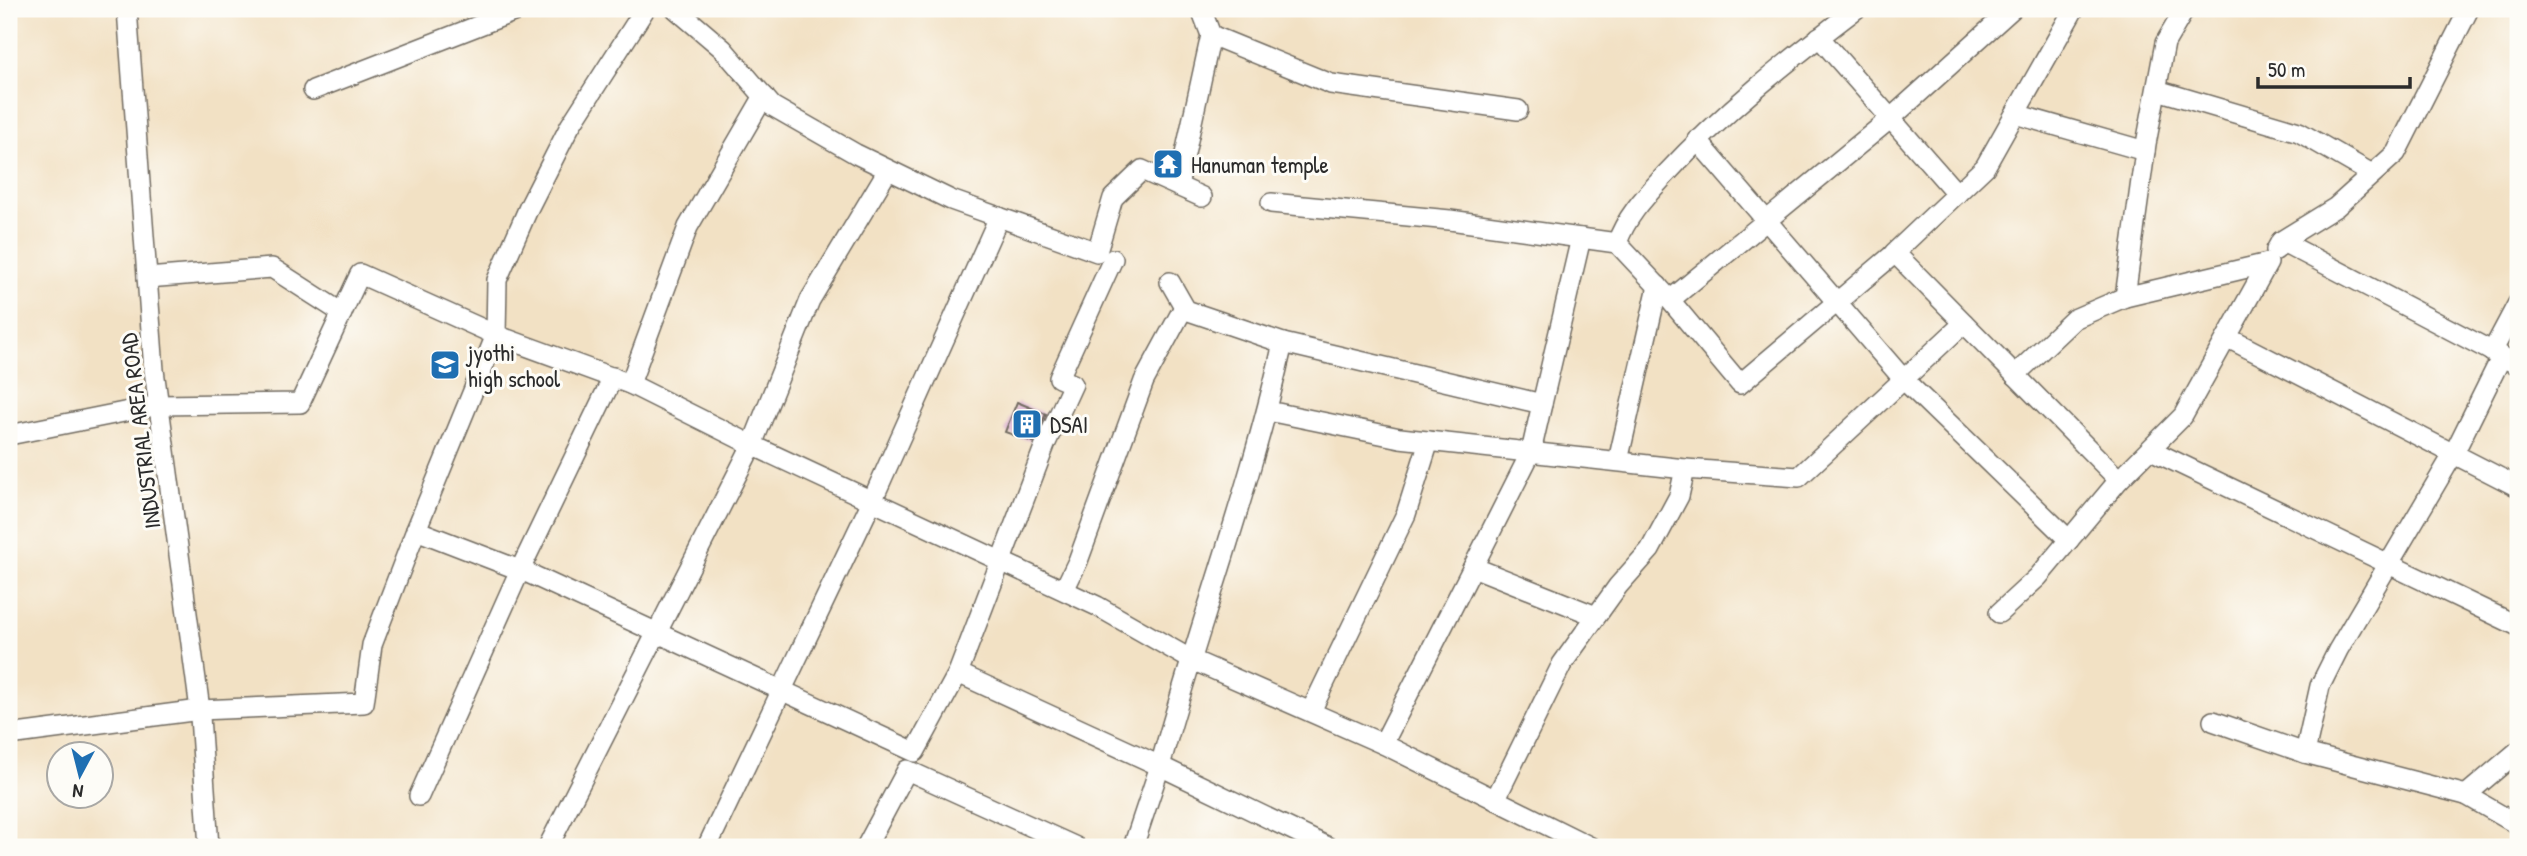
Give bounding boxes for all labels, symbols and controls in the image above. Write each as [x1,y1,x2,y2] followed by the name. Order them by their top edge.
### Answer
[2258,46,2410,90] scale bar
[2268,55,2305,84] text: 50 m
[1151,147,1185,181] temple icon: Hanuman temple
[1191,149,1329,180] place label: Hanuman temple
[113,331,167,531] street label: INDUSTRIAL AREA ROAD
[465,337,561,394] place label: jyothi high school
[428,348,462,382] school or university icon: jyothi high school
[1010,407,1044,441] building icon: DSAI
[1050,409,1088,440] place label: DSAI
[46,740,116,810] north arrow
[71,778,85,805] text: N

